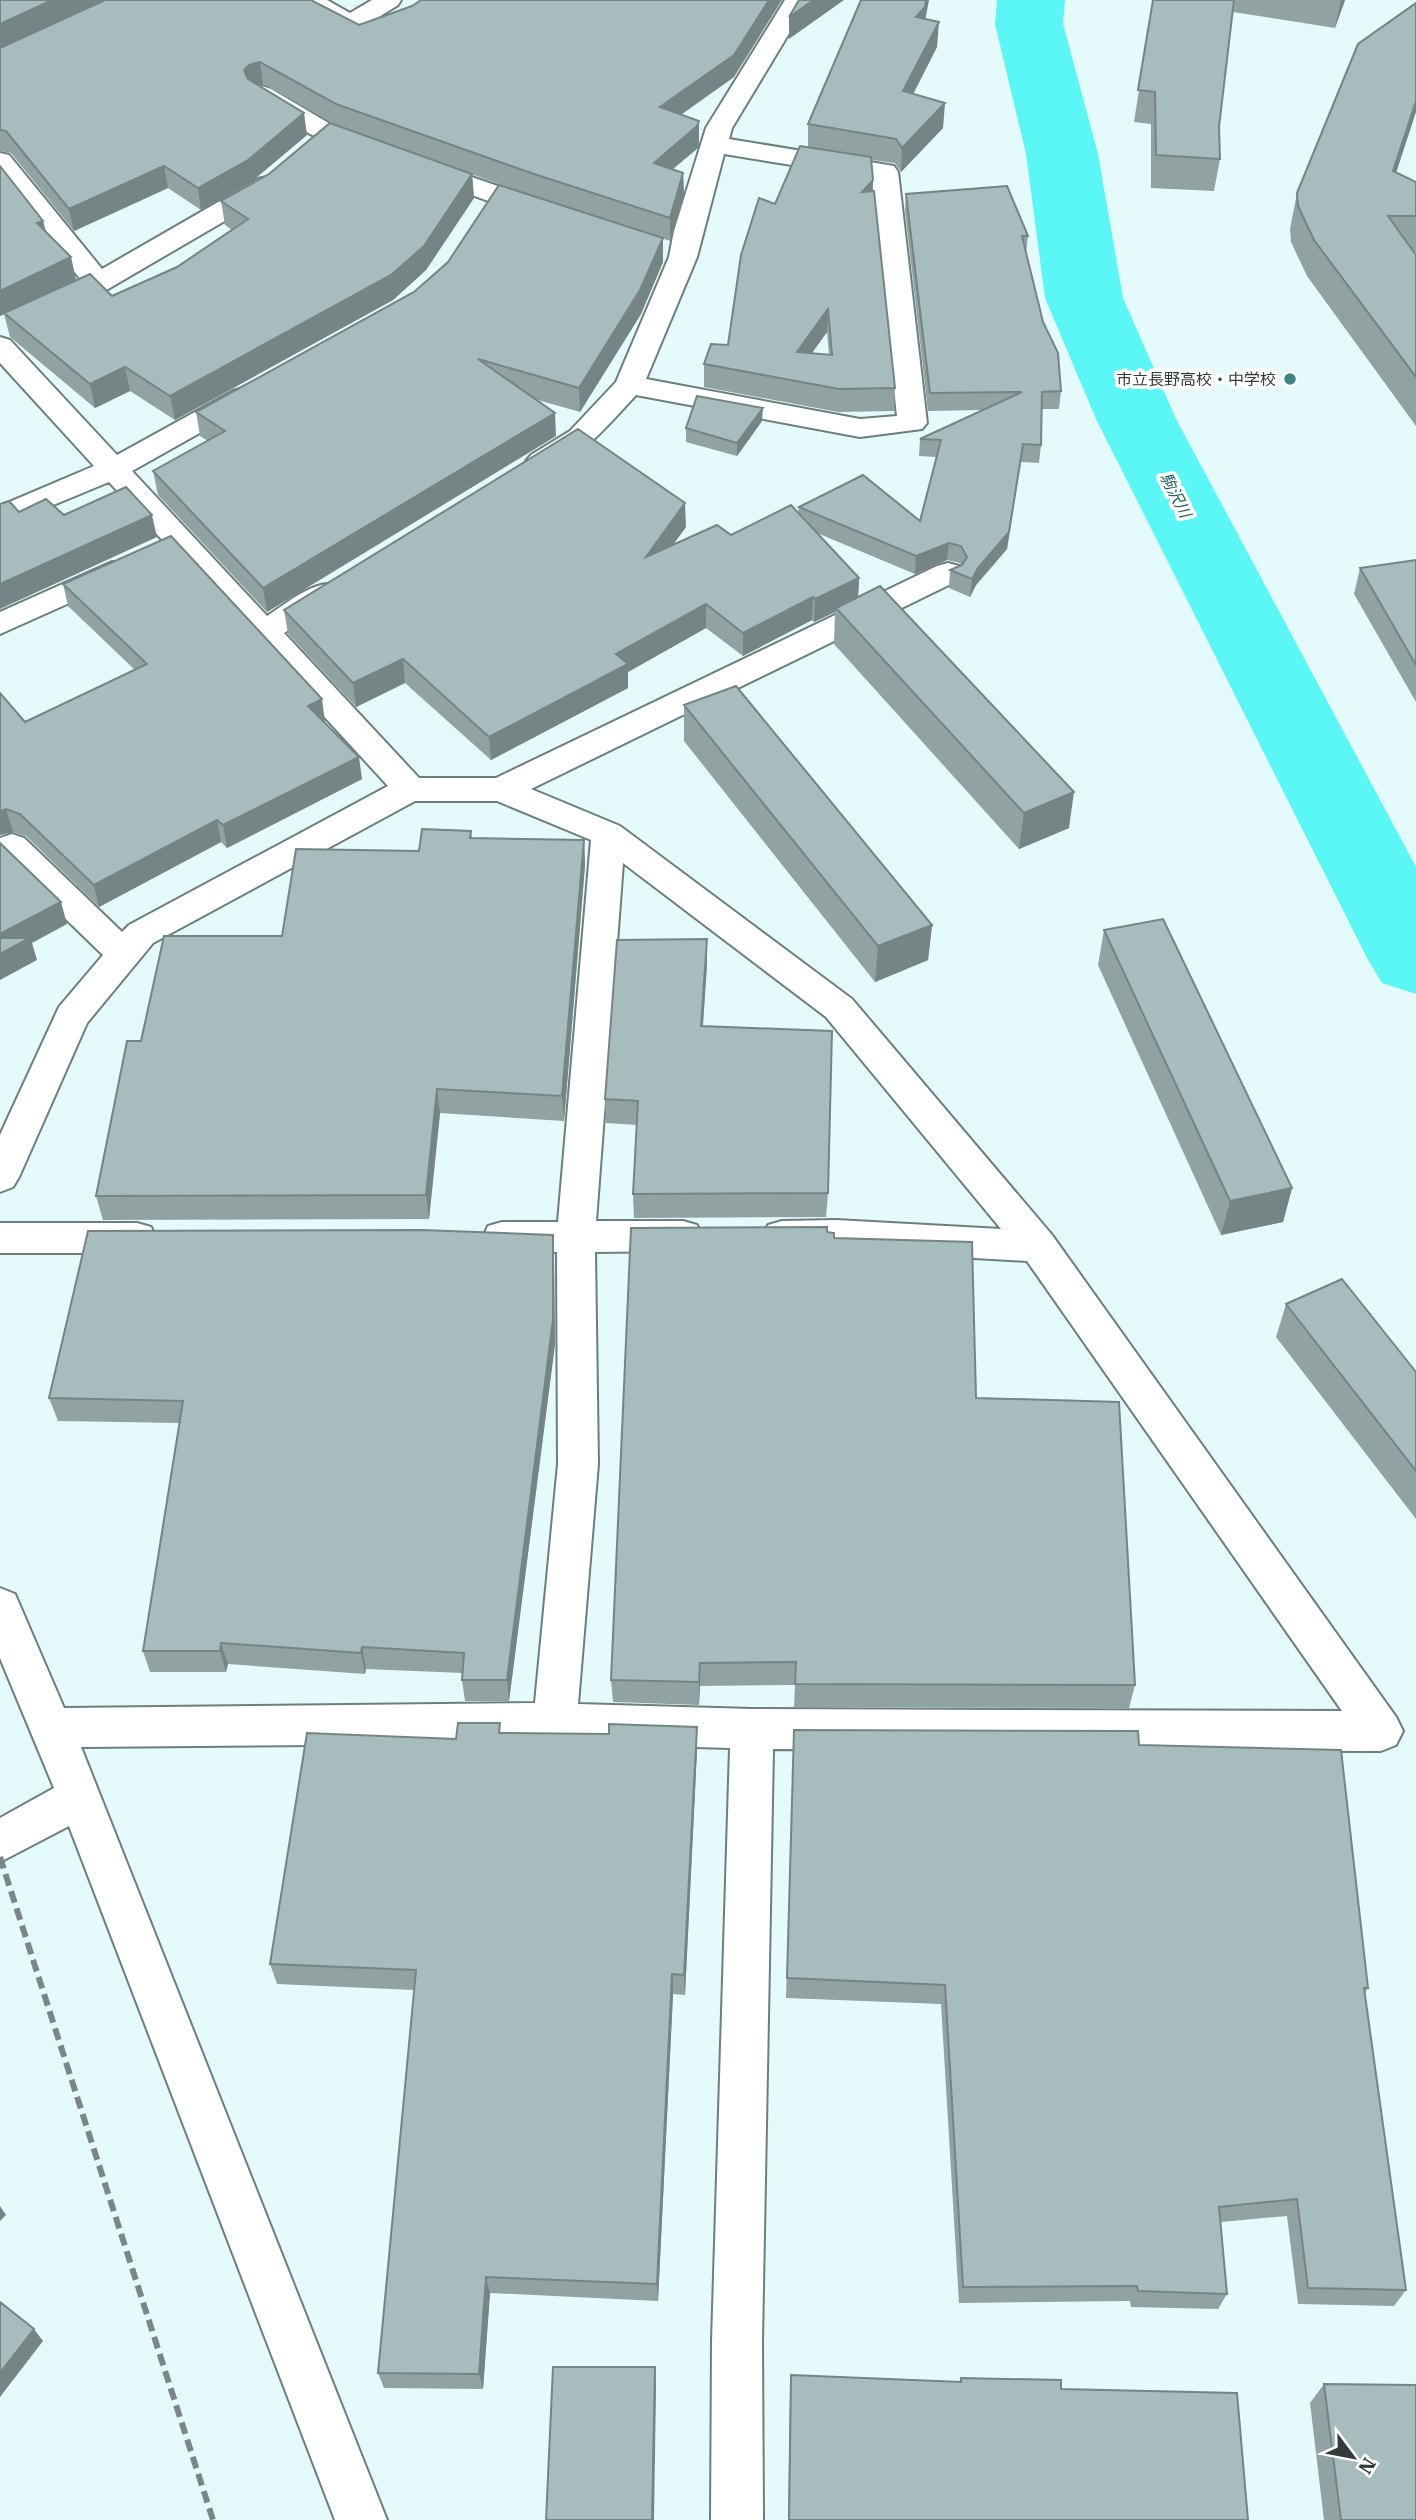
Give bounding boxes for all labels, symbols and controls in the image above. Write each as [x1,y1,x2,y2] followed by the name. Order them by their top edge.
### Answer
[1116,369,1276,389] place label: 市立長野高校・中学校
[1282,371,1298,387] marker: 市立長野高校・中学校
[1156,469,1197,523] water label: 駒沢川
[1318,2422,1388,2492] north arrow
[1353,2453,1382,2479] text: N

